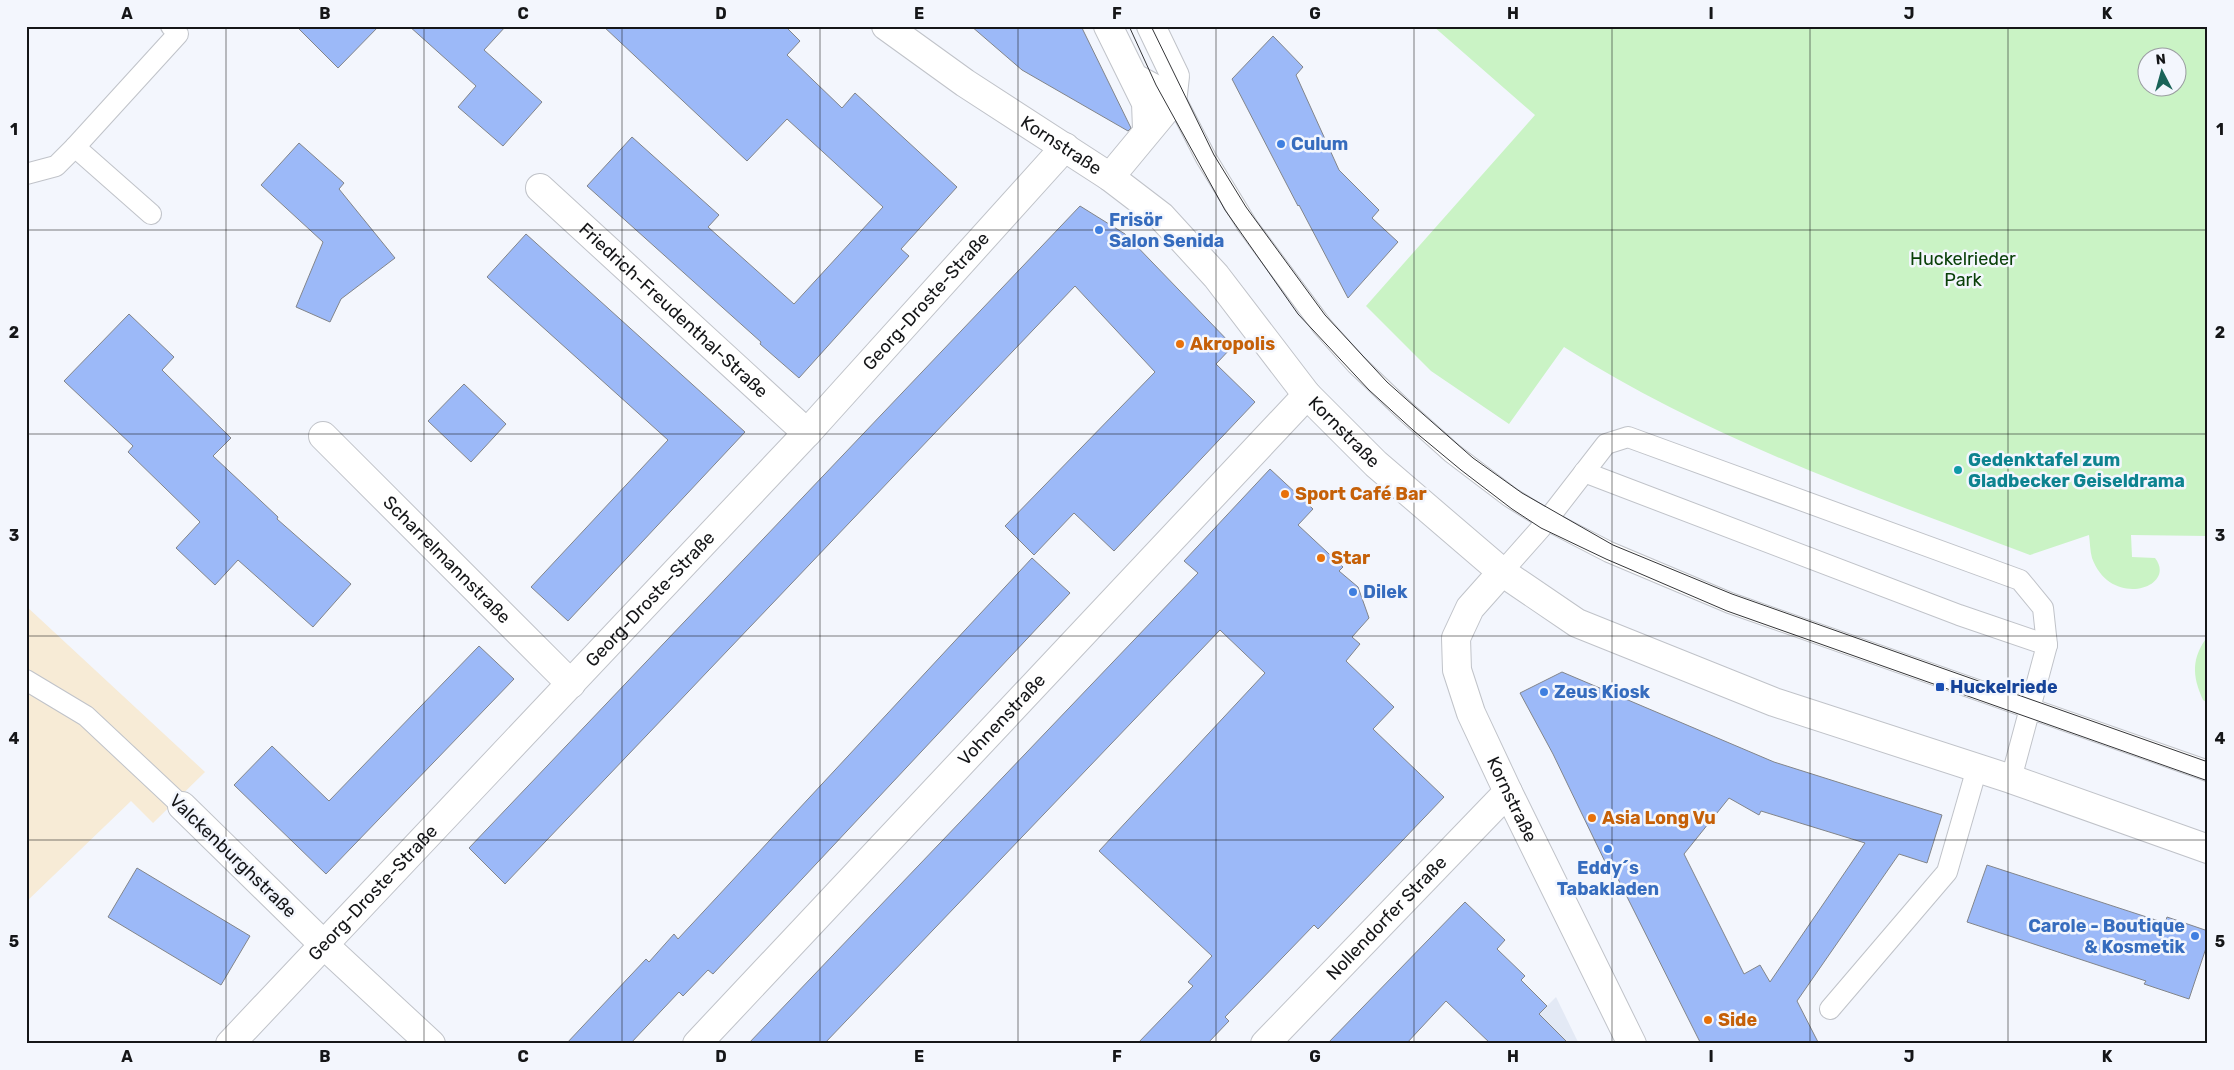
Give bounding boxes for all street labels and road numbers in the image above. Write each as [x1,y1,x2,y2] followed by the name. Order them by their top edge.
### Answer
[1017,111,1106,180] street label: Kornstraße
[574,218,772,403] street label: Friedrich-Freudenthal-Straße
[858,228,994,375] street label: Georg-Droste-Straße
[1304,392,1384,472] street label: Kornstraße
[378,491,515,628] street label: Scharrelmannstraße
[581,527,719,671] street label: Georg-Droste-Straße
[953,669,1050,770] street label: Vohnenstraße
[1482,753,1542,846] street label: Kornstraße
[165,790,301,922] street label: Valckenburghstraße
[304,820,442,965] street label: Georg-Droste-Straße
[1322,851,1451,985] street label: Nollendorfer Straße

